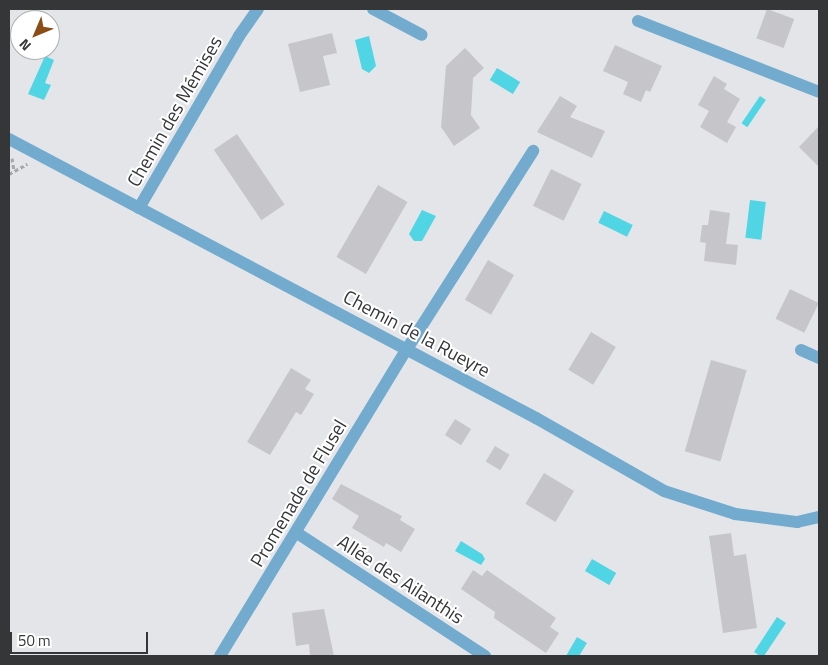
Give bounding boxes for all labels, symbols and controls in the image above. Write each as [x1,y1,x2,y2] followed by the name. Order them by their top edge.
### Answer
[10,10,60,60] north arrow
[122,32,226,190] street label: Chemin des Mémises
[14,34,36,56] text: N
[340,285,494,381] street label: Chemin de la Rueyre
[245,415,351,571] street label: Promenade de Flusel
[334,530,468,628] street label: Allée des Ailanthis
[12,622,150,654] scale bar
[18,629,51,652] text: 50 m

